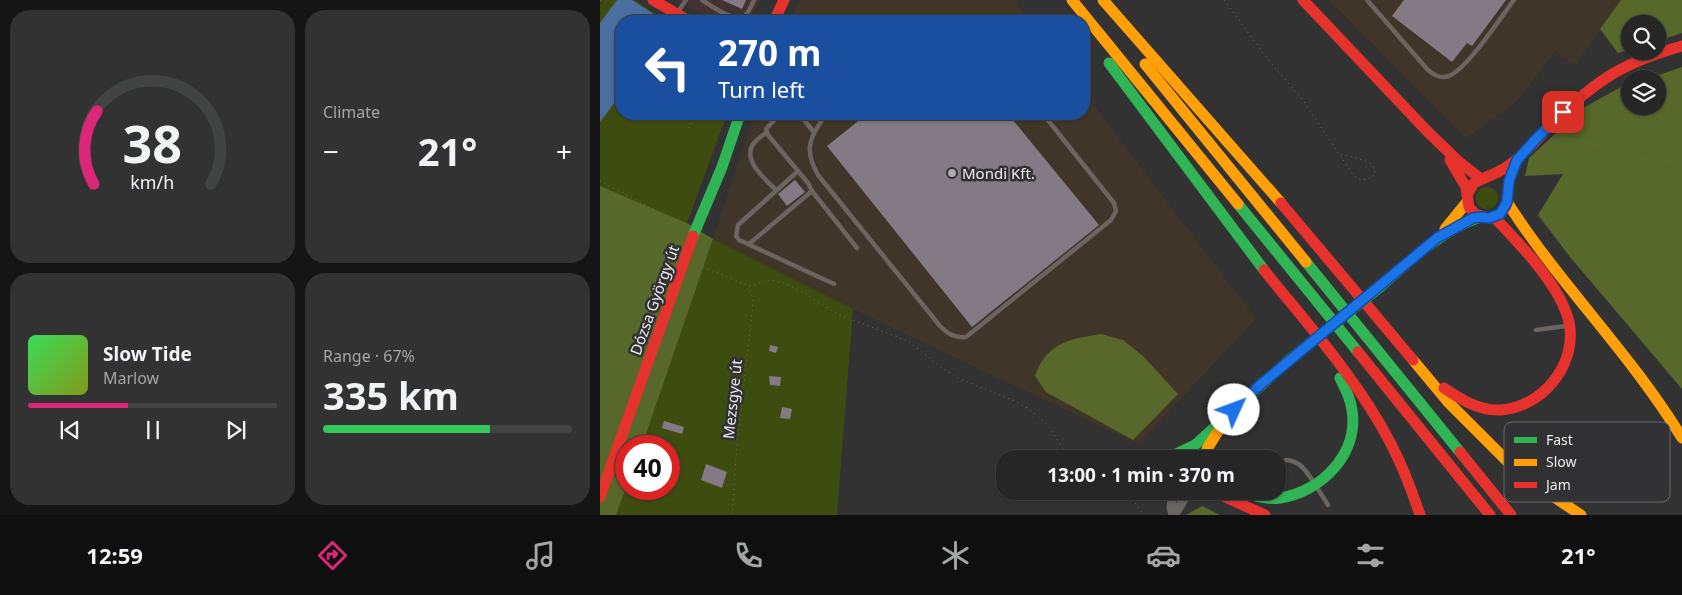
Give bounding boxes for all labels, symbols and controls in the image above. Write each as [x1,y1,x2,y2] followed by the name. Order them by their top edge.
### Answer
[1621,15,1666,115] map controls
[1621,15,1666,60] button: search
[718,29,821,76] text: 270 m
[635,35,700,100] icon: left
[1621,70,1666,115] button: layers
[718,74,805,104] text: Turn left
[1542,91,1584,133] pin
[1549,98,1577,126] icon: arrive
[323,101,380,123] text: Climate
[123,107,182,178] text: 38
[418,125,477,177] text: 21°
[323,132,339,170] text: −
[556,132,572,170] text: +
[962,163,1035,183] place label: Mondi Kft.
[946,167,958,179] marker: Mondi Kft.
[131,170,174,194] text: km/h
[625,242,683,358] street label: Dózsa György út
[103,341,192,367] text: Slow Tide
[323,345,415,367] text: Range · 67%
[718,358,746,440] street label: Mezsgye út
[103,367,159,389] text: Marlow
[323,369,459,421] text: 335 km
[1207,383,1259,435] position arrow
[56,416,84,444] icon: previous
[139,416,167,444] icon: pause
[222,416,250,444] icon: next
[1504,422,1670,502] legend
[1546,430,1573,449] text: Fast
[615,435,680,500] speed limit sign: 40
[1546,452,1577,471] text: Slow
[1047,462,1235,488] text: 13:00 · 1 min · 370 m
[1544,475,1571,494] text: Jam
[315,538,350,573] icon: directions
[523,538,558,573] icon: music
[731,538,766,573] icon: phone
[938,538,973,573] icon: climate
[1146,538,1181,573] icon: car
[1353,538,1388,573] icon: filters
[86,540,143,570] text: 12:59
[1561,540,1596,570] text: 21°

